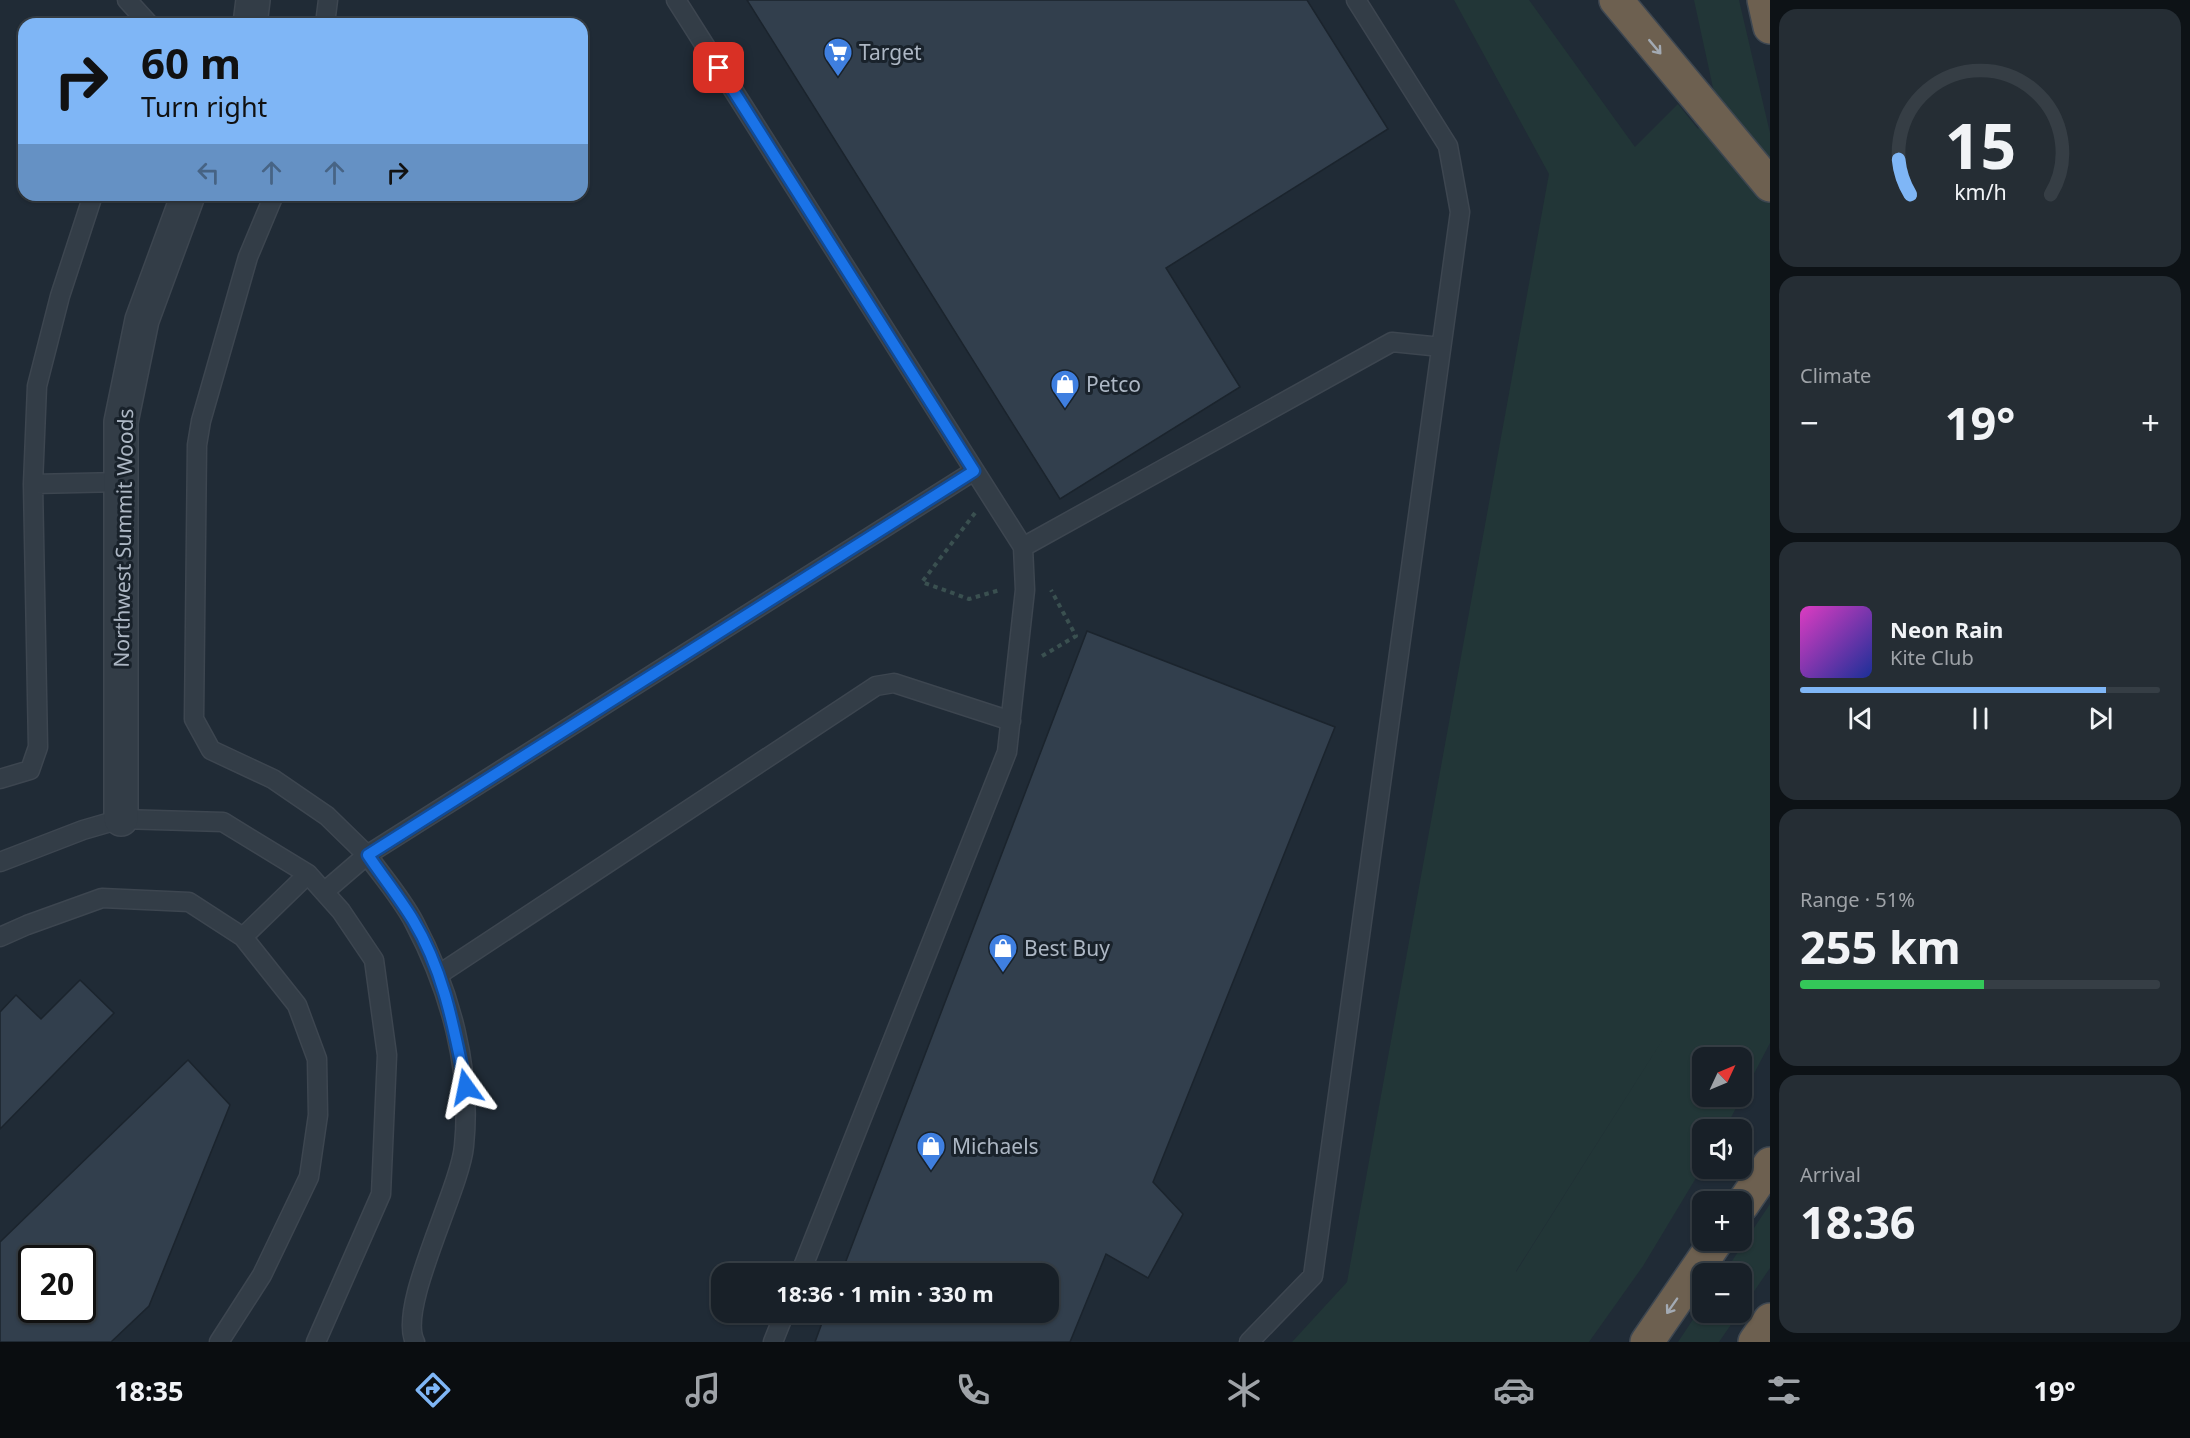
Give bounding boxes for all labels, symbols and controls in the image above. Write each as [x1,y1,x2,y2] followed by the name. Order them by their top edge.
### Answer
[141,34,241,91] text: 60 m
[822,36,854,78] supermarket icon: Target
[859,38,922,66] place label: Target
[1648,39,1662,54] one-way arrow
[42,42,120,120] icon: right
[693,42,744,93] pin
[702,51,735,84] icon: arrive
[141,88,267,125] text: Turn right
[1944,102,2016,187] text: 15
[192,156,225,189] icon: left
[255,156,288,189] icon: ahead
[318,156,351,189] icon: ahead
[381,156,414,189] icon: right
[1954,177,2006,206] text: km/h
[1800,362,1871,389] text: Climate
[1049,368,1081,410] shop icon: Petco
[1086,370,1141,398] place label: Petco
[1945,392,2015,453] text: 19°
[1800,400,1819,445] text: −
[2141,400,2160,445] text: +
[107,408,139,668] street label: Northwest Summit Woods
[1890,614,2003,644] text: Neon Rain
[1890,644,1974,671] text: Kite Club
[1844,702,1877,735] icon: previous
[1964,702,1997,735] icon: pause
[2084,702,2117,735] icon: next
[1800,886,1915,913] text: Range · 51%
[1800,916,1961,977] text: 255 km
[987,932,1019,974] shop icon: Best Buy
[1024,934,1110,962] place label: Best Buy
[1692,1047,1752,1107] north arrow
[1692,1047,1752,1323] map controls
[434,1055,498,1119] position arrow
[1692,1119,1752,1179] button: sound
[915,1130,947,1172] shop icon: Michaels
[952,1132,1039,1160] place label: Michaels
[1800,1161,1861,1188] text: Arrival
[1692,1191,1752,1251] button: +
[1800,1191,1916,1252] text: 18:36
[18,1245,96,1323] speed limit sign: 20
[1692,1263,1752,1323] button: −
[776,1278,994,1308] text: 18:36 · 1 min · 330 m
[1666,1297,1678,1313] one-way arrow
[412,1369,454,1411] icon: directions
[682,1369,724,1411] icon: music
[952,1369,994,1411] icon: phone
[1223,1369,1265,1411] icon: climate
[1493,1369,1535,1411] icon: car
[1763,1369,1805,1411] icon: filters
[114,1372,184,1409] text: 18:35
[2033,1372,2076,1409] text: 19°

